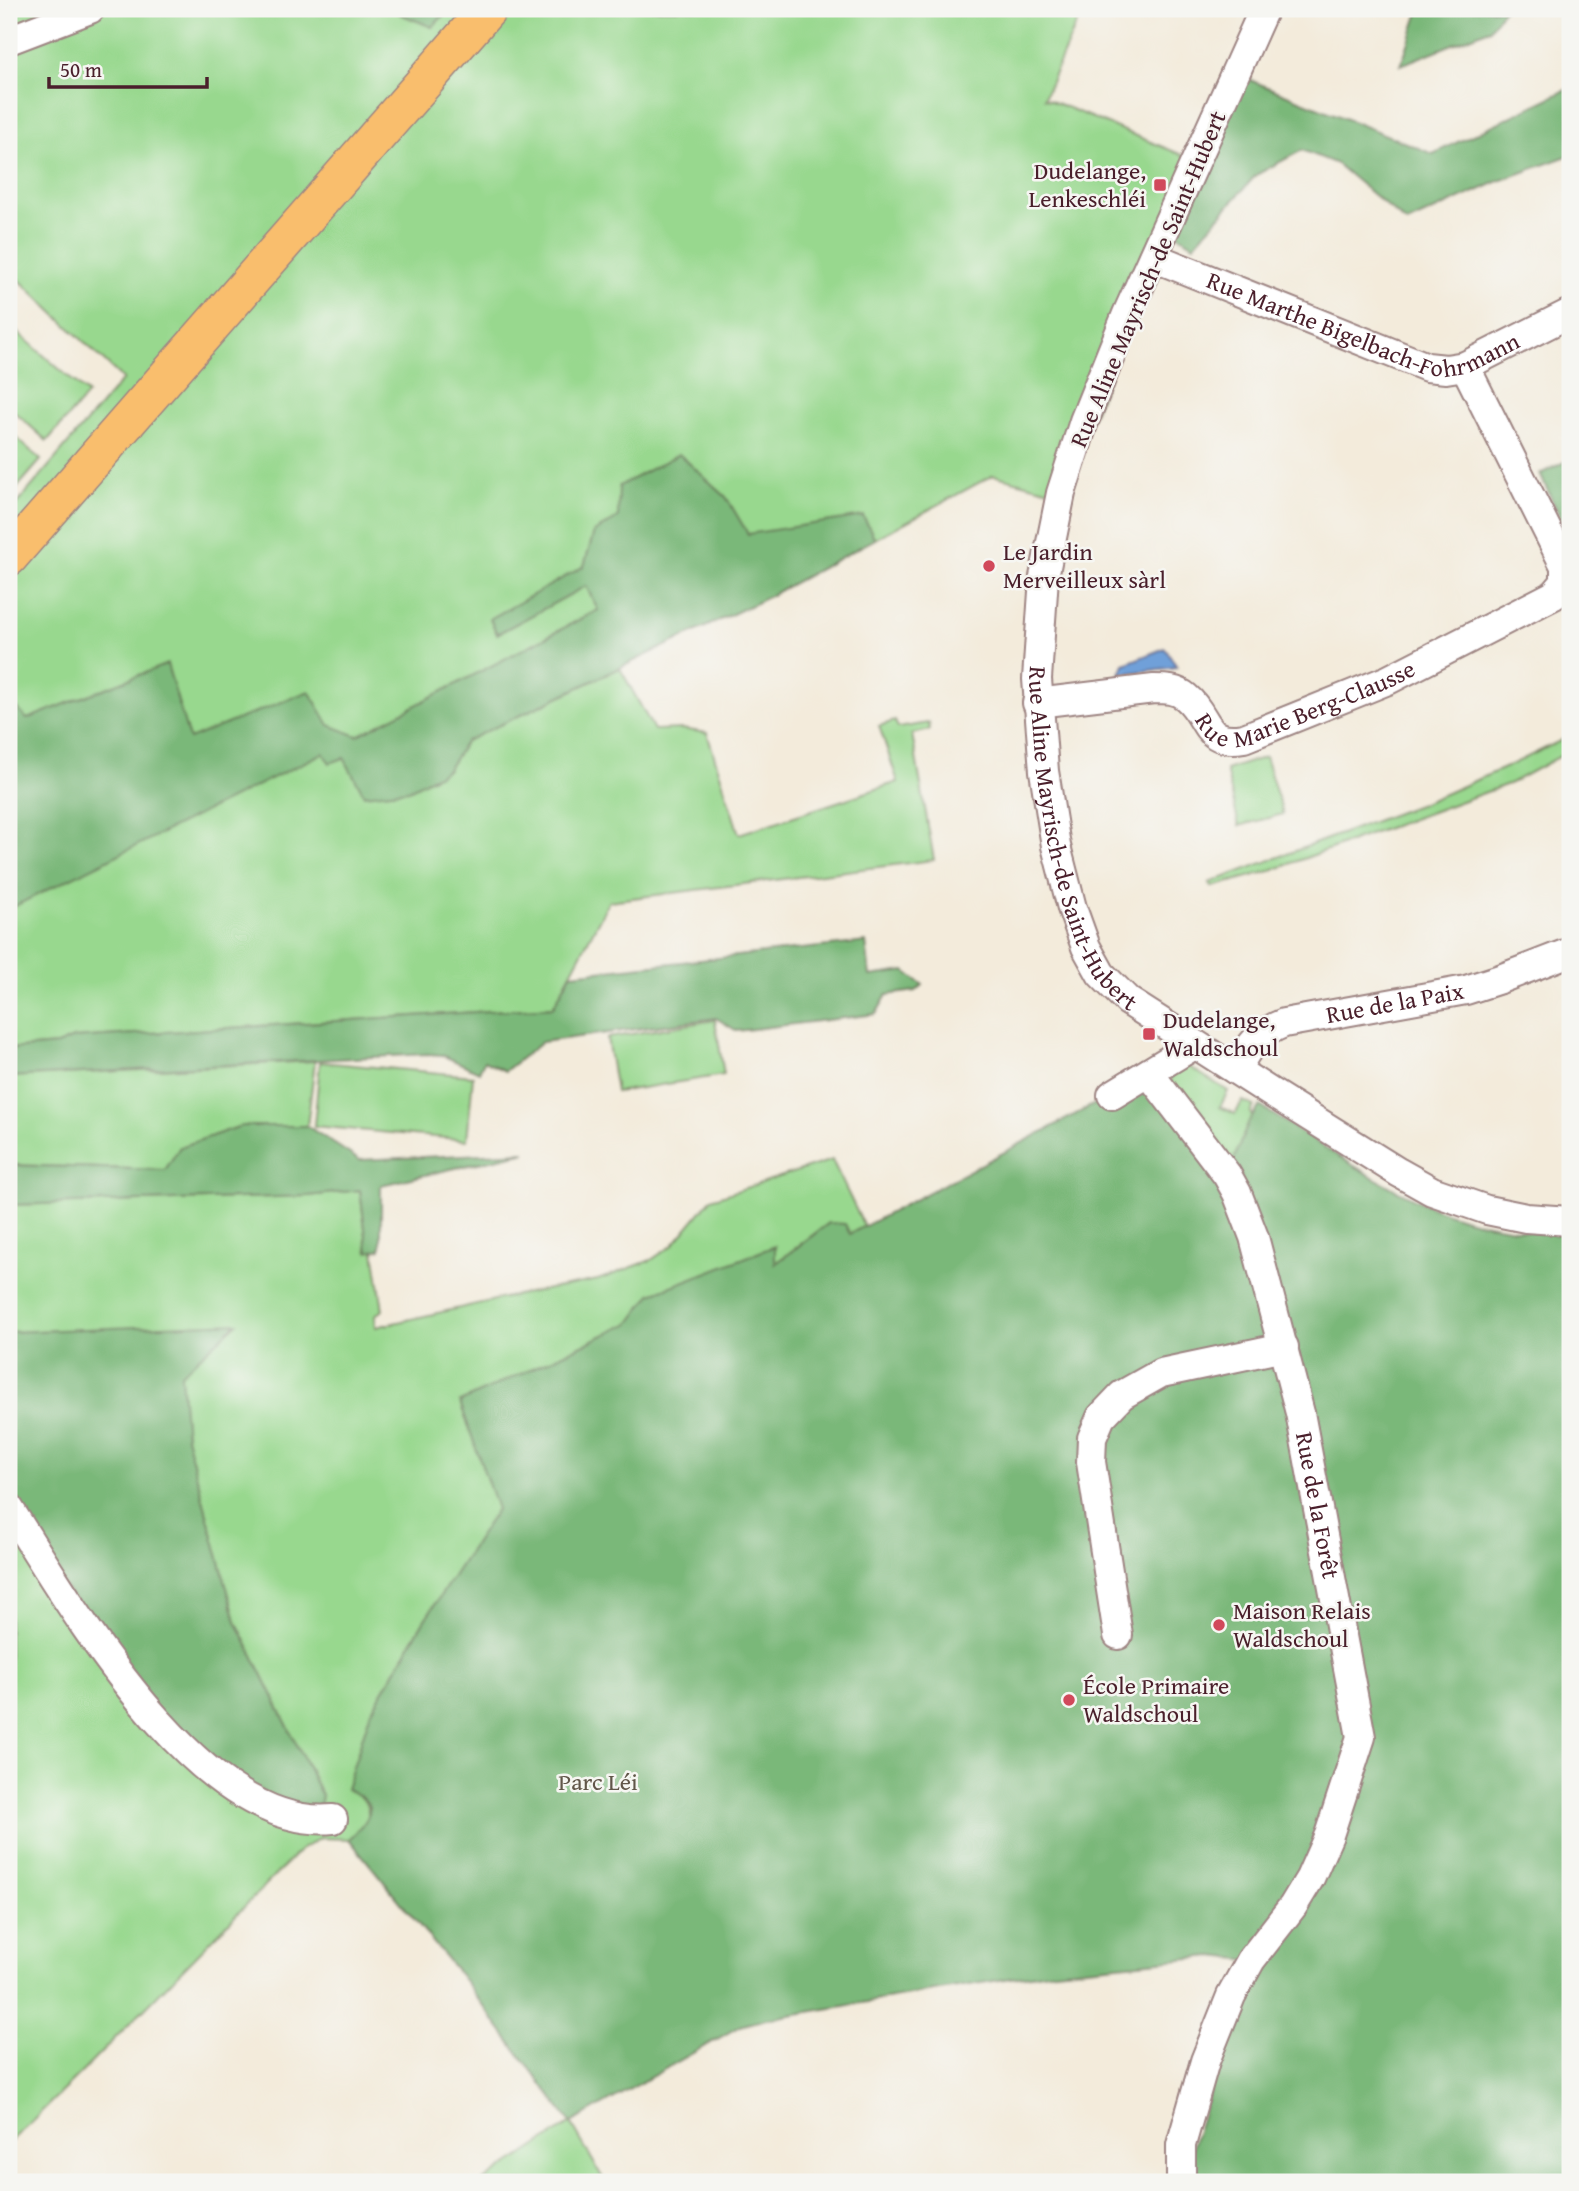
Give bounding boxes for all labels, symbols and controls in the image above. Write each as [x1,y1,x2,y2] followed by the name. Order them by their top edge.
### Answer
[49,46,206,90] scale bar
[60,54,102,85] text: 50 m
[1061,104,1235,453] street label: Rue Aline Mayrisch-de Saint-Hubert
[1029,153,1146,216] place label: Dudelange, Lenkeschléi
[1152,177,1168,193] marker: Dudelange, Lenkeschléi
[1202,262,1526,386] street label: Rue Marthe Bigelbach-Fohrmann
[1003,534,1166,597] place label: Le Jardin Merveilleux sàrl
[981,558,997,574] marker: Le Jardin Merveilleux sàrl
[1186,651,1421,756] street label: Rue Marie Berg-Clausse
[1020,665,1145,1020] street label: Rue Aline Mayrisch-de Saint-Hubert
[1323,973,1467,1032] street label: Rue de la Paix
[1163,1002,1279,1065] place label: Dudelange, Waldschoul
[1141,1026,1157,1042] marker: Dudelange, Waldschoul
[1287,1429,1349,1582] street label: Rue de la Forêt
[1233,1593,1371,1656] place label: Maison Relais Waldschoul
[1211,1617,1227,1633] marker: Maison Relais Waldschoul
[1083,1668,1229,1731] place label: École Primaire Waldschoul
[1061,1692,1077,1708] marker: École Primaire Waldschoul
[558,1764,638,1799] park label: Parc Léi

